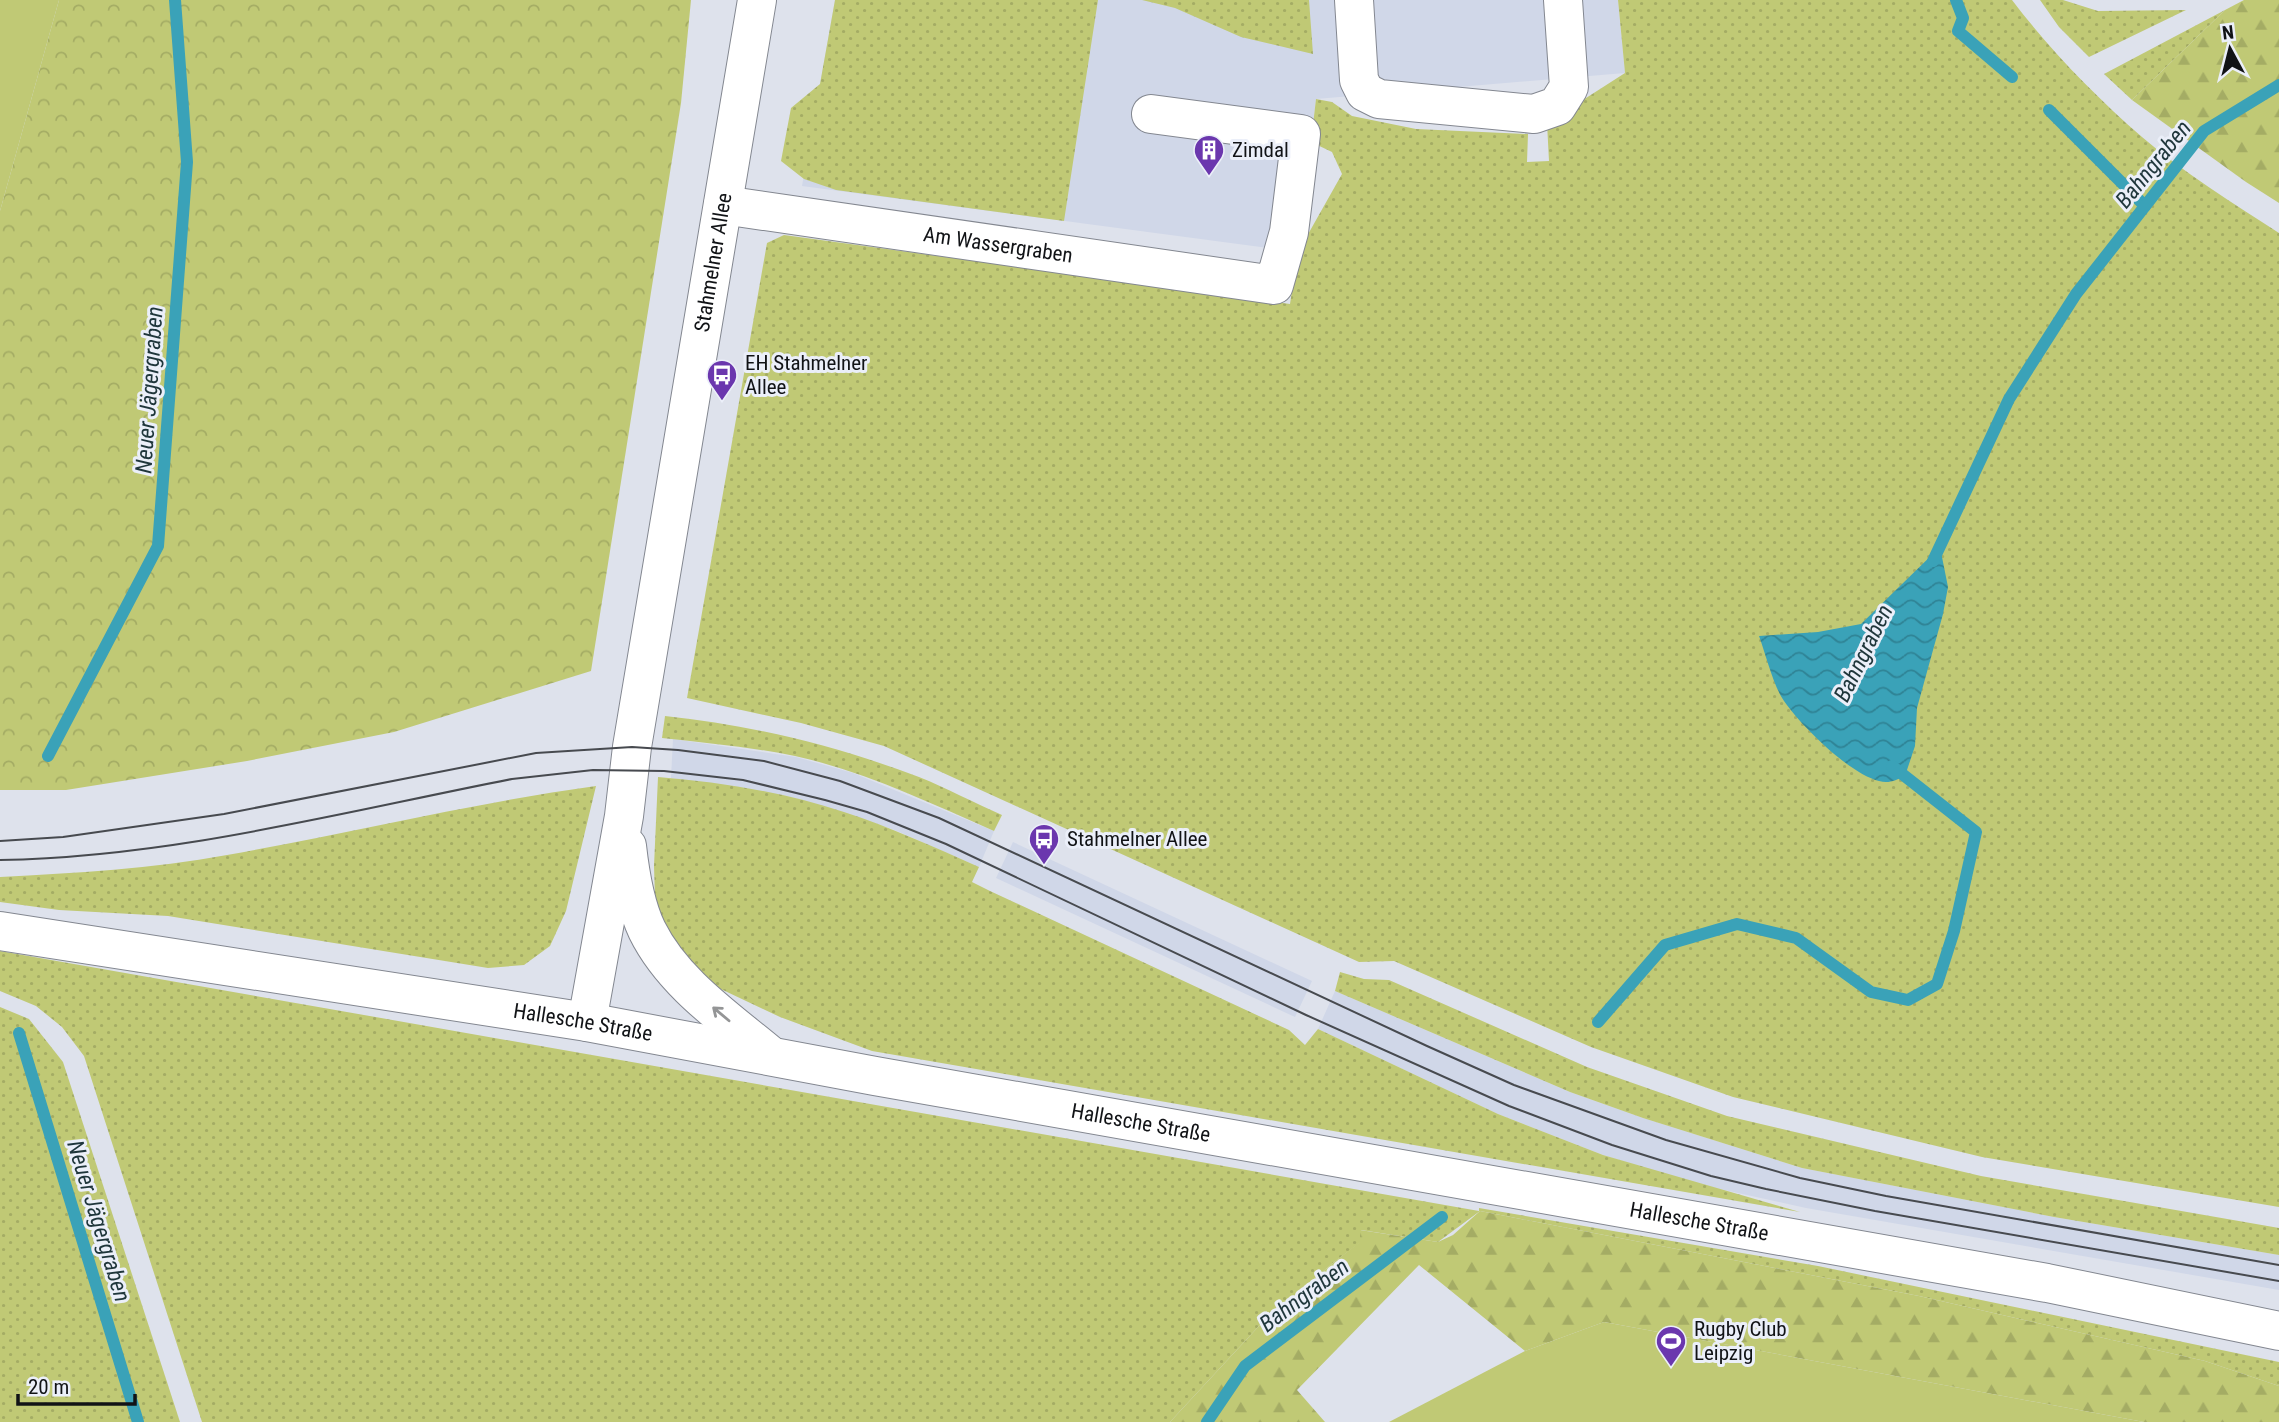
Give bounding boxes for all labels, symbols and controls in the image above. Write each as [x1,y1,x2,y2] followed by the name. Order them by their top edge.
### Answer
[2195,14,2265,84] north arrow
[2221,20,2235,45] text: N
[2110,115,2197,214] water label: Bahngraben
[1192,133,1226,177] building icon: Zimdal
[1232,138,1289,162] place label: Zimdal
[690,191,737,334] street label: Stahmelner Allee
[922,222,1074,268] street label: Am Wassergraben
[130,306,169,474] water label: Neuer Jägergraben
[745,351,867,399] place label: EH Stahmelner Allee
[705,358,739,402] bus stop icon: EH Stahmelner Allee
[1828,600,1899,706] water label: Bahngraben
[1027,822,1061,866] bus stop icon: Stahmelner Allee
[1067,827,1208,851] place label: Stahmelner Allee
[512,999,655,1046] street label: Hallesche Straße
[712,1006,730,1021] one-way arrow
[1069,1099,1212,1147] street label: Hallesche Straße
[61,1137,136,1305] water label: Neuer Jägergraben
[1628,1198,1771,1246] street label: Hallesche Straße
[1254,1253,1354,1338] water label: Bahngraben
[1694,1317,1787,1365] place label: Rugby Club Leipzig
[1654,1324,1688,1368] sports icon: Rugby Club Leipzig
[18,1362,135,1406] scale bar
[28,1375,69,1399] text: 20 m

